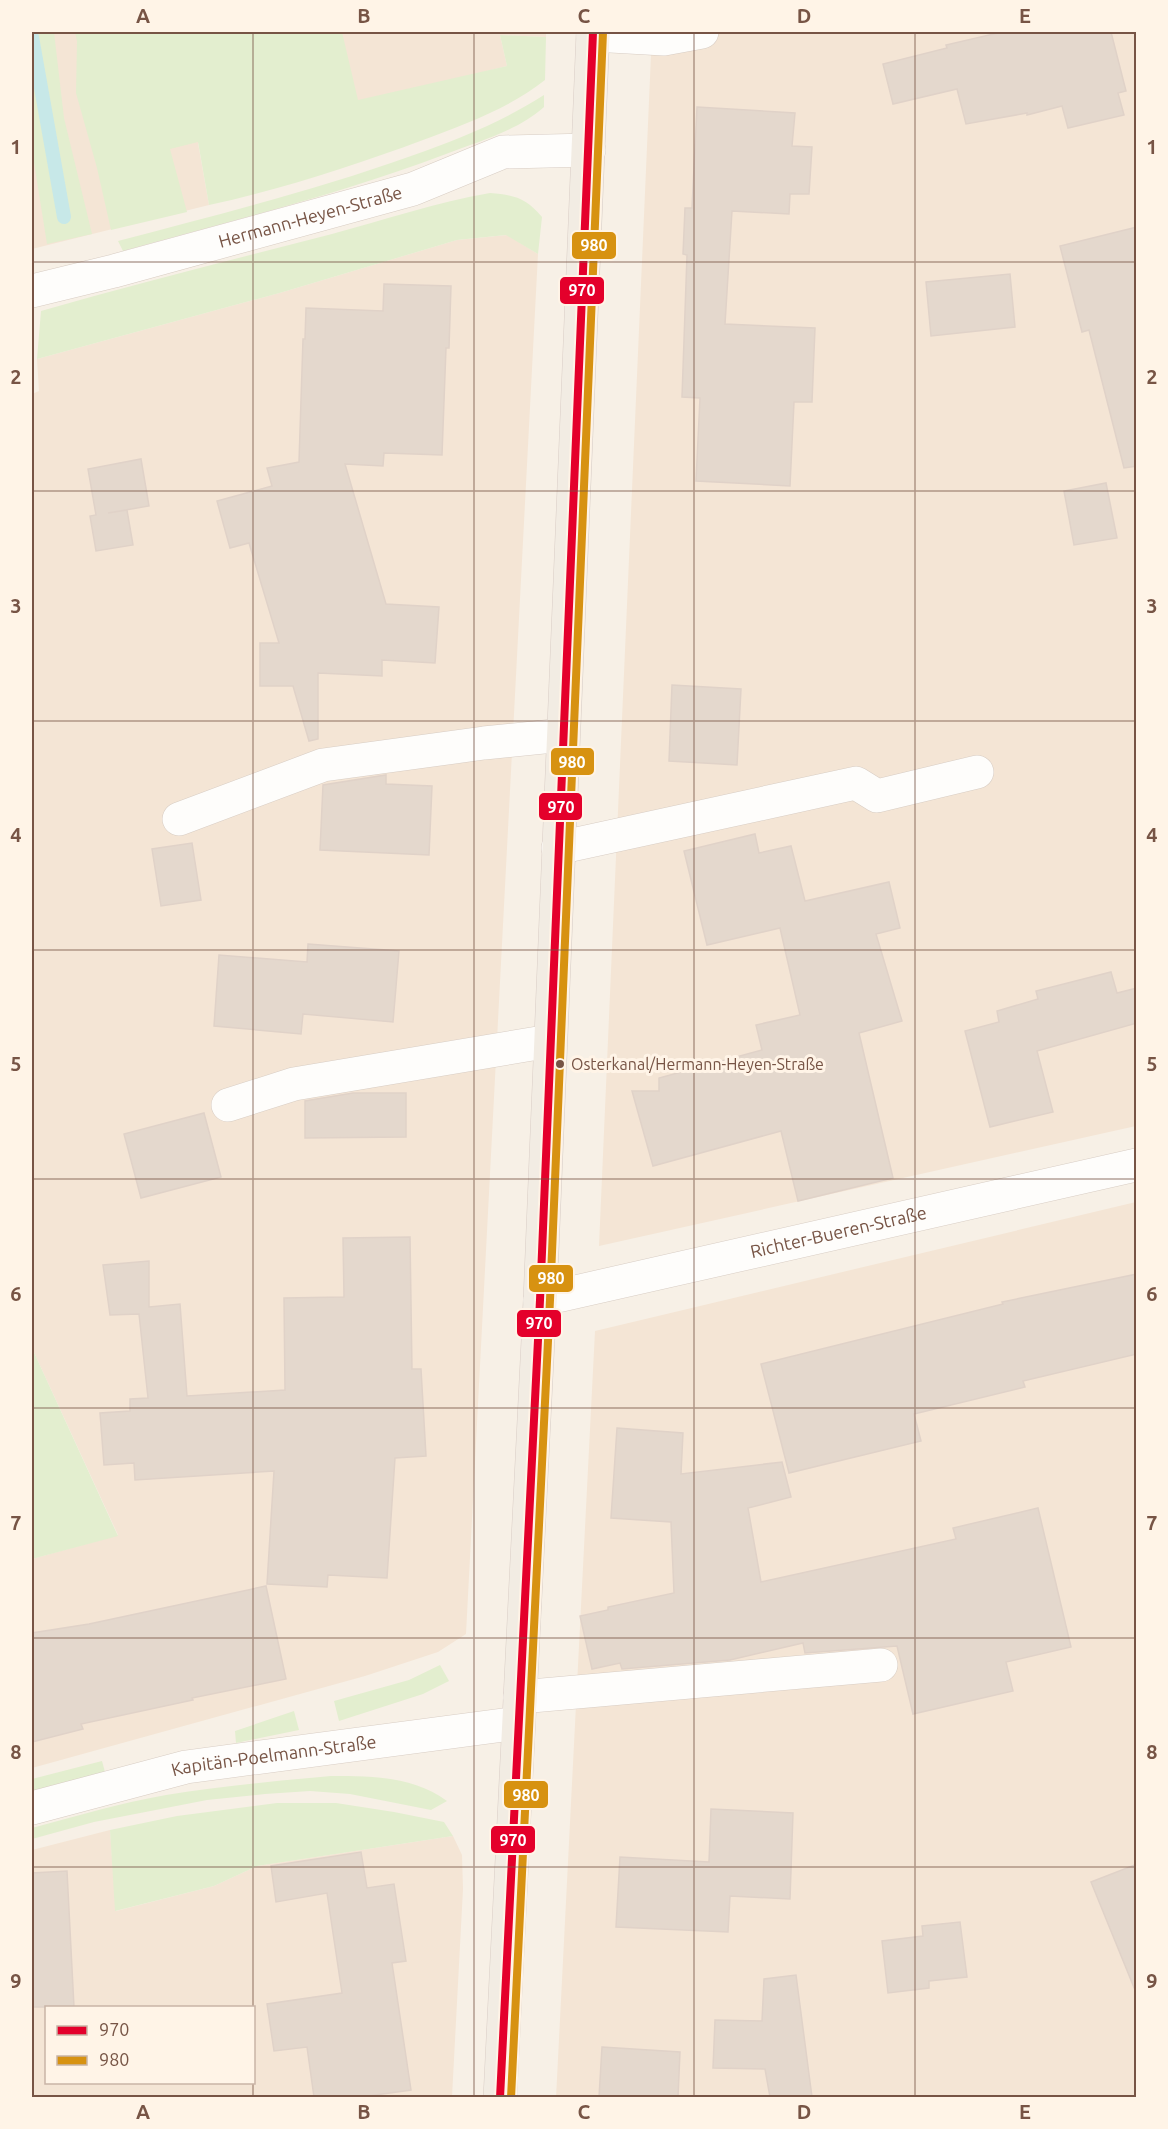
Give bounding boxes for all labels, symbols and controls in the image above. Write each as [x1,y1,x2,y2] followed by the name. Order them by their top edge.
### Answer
[136,4,150,27] text: A
[357,4,371,27] text: B
[578,4,591,27] text: C
[797,4,811,27] text: D
[1019,4,1031,27] text: E
[10,135,22,158] text: 1
[1146,135,1158,158] text: 1
[216,181,404,251] street label: Hermann-Heyen-Straße
[571,231,617,260] line badge: 980
[580,236,608,254] text: 980
[559,276,605,305] line badge: 970
[568,281,596,299] text: 970
[10,365,22,388] text: 2
[1146,365,1158,388] text: 2
[10,594,22,617] text: 3
[1146,594,1158,617] text: 3
[550,747,595,776] line badge: 980
[558,753,586,771] text: 980
[538,792,583,821] line badge: 970
[547,798,575,816] text: 970
[10,823,22,846] text: 4
[1146,823,1158,846] text: 4
[10,1052,22,1075] text: 5
[1146,1052,1158,1075] text: 5
[571,1055,824,1073] place label: Osterkanal/Hermann-Heyen-Straße
[554,1058,566,1070] marker: Osterkanal/Hermann-Heyen-Straße
[748,1202,928,1261] street label: Richter-Bueren-Straße
[528,1264,574,1293] line badge: 980
[537,1269,565,1287] text: 980
[10,1282,22,1305] text: 6
[1146,1282,1158,1305] text: 6
[516,1309,562,1338] line badge: 970
[525,1314,553,1332] text: 970
[10,1511,22,1534] text: 7
[1146,1511,1158,1534] text: 7
[169,1731,377,1779] street label: Kapitän-Poelmann-Straße
[10,1740,22,1763] text: 8
[1146,1740,1158,1763] text: 8
[503,1780,549,1809] line badge: 980
[512,1786,540,1804] text: 980
[490,1825,536,1854] line badge: 970
[499,1831,527,1849] text: 970
[10,1969,22,1992] text: 9
[1146,1969,1158,1992] text: 9
[45,2006,255,2084] legend
[99,2019,129,2039] text: 970
[99,2049,129,2069] text: 980
[136,2100,150,2123] text: A
[357,2100,371,2123] text: B
[578,2100,591,2123] text: C
[797,2100,811,2123] text: D
[1019,2100,1031,2123] text: E

